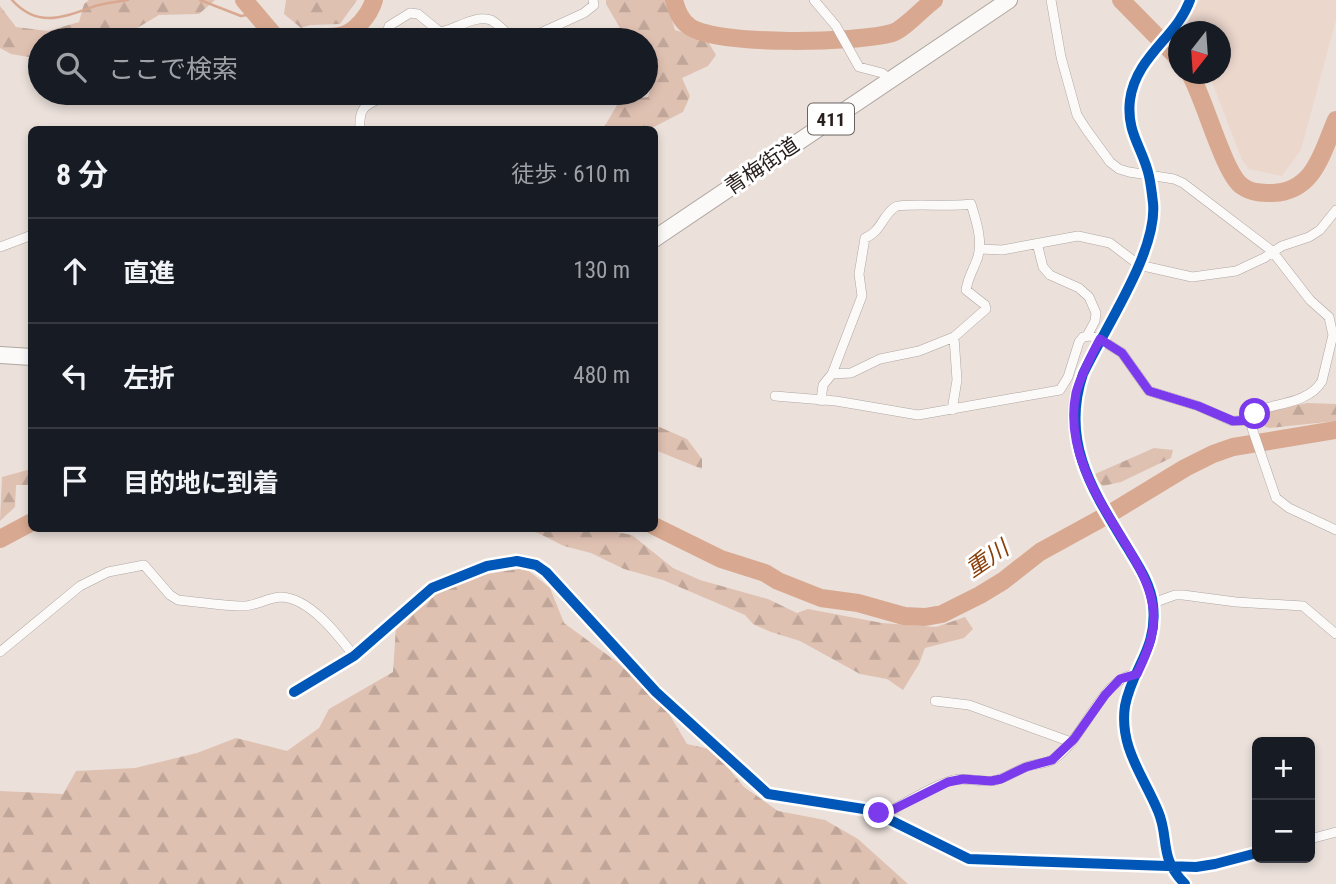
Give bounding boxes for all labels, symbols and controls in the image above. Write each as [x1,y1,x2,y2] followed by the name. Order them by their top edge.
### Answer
[1168,21,1231,84] north arrow
[28,28,658,105] search box
[52,48,90,86] icon: search
[108,54,238,84] text: ここで検索
[808,104,854,134] road number: 411
[720,133,804,199] street label: 青梅街道
[56,157,108,192] text: 8 分
[511,161,630,188] text: 徒歩 · 610 m
[56,252,94,290] icon: ahead
[573,257,630,284] text: 130 m
[123,258,175,288] text: 直進
[56,357,94,395] icon: left
[573,362,630,389] text: 480 m
[123,363,175,393] text: 左折
[1239,398,1270,429] route start
[56,462,94,500] icon: arrive
[123,468,279,498] text: 目的地に到着
[960,533,1016,583] water label: 重川
[1252,737,1315,863] map controls
[1252,737,1315,800] button: +
[863,797,894,828] route end
[1252,800,1315,863] button: −

